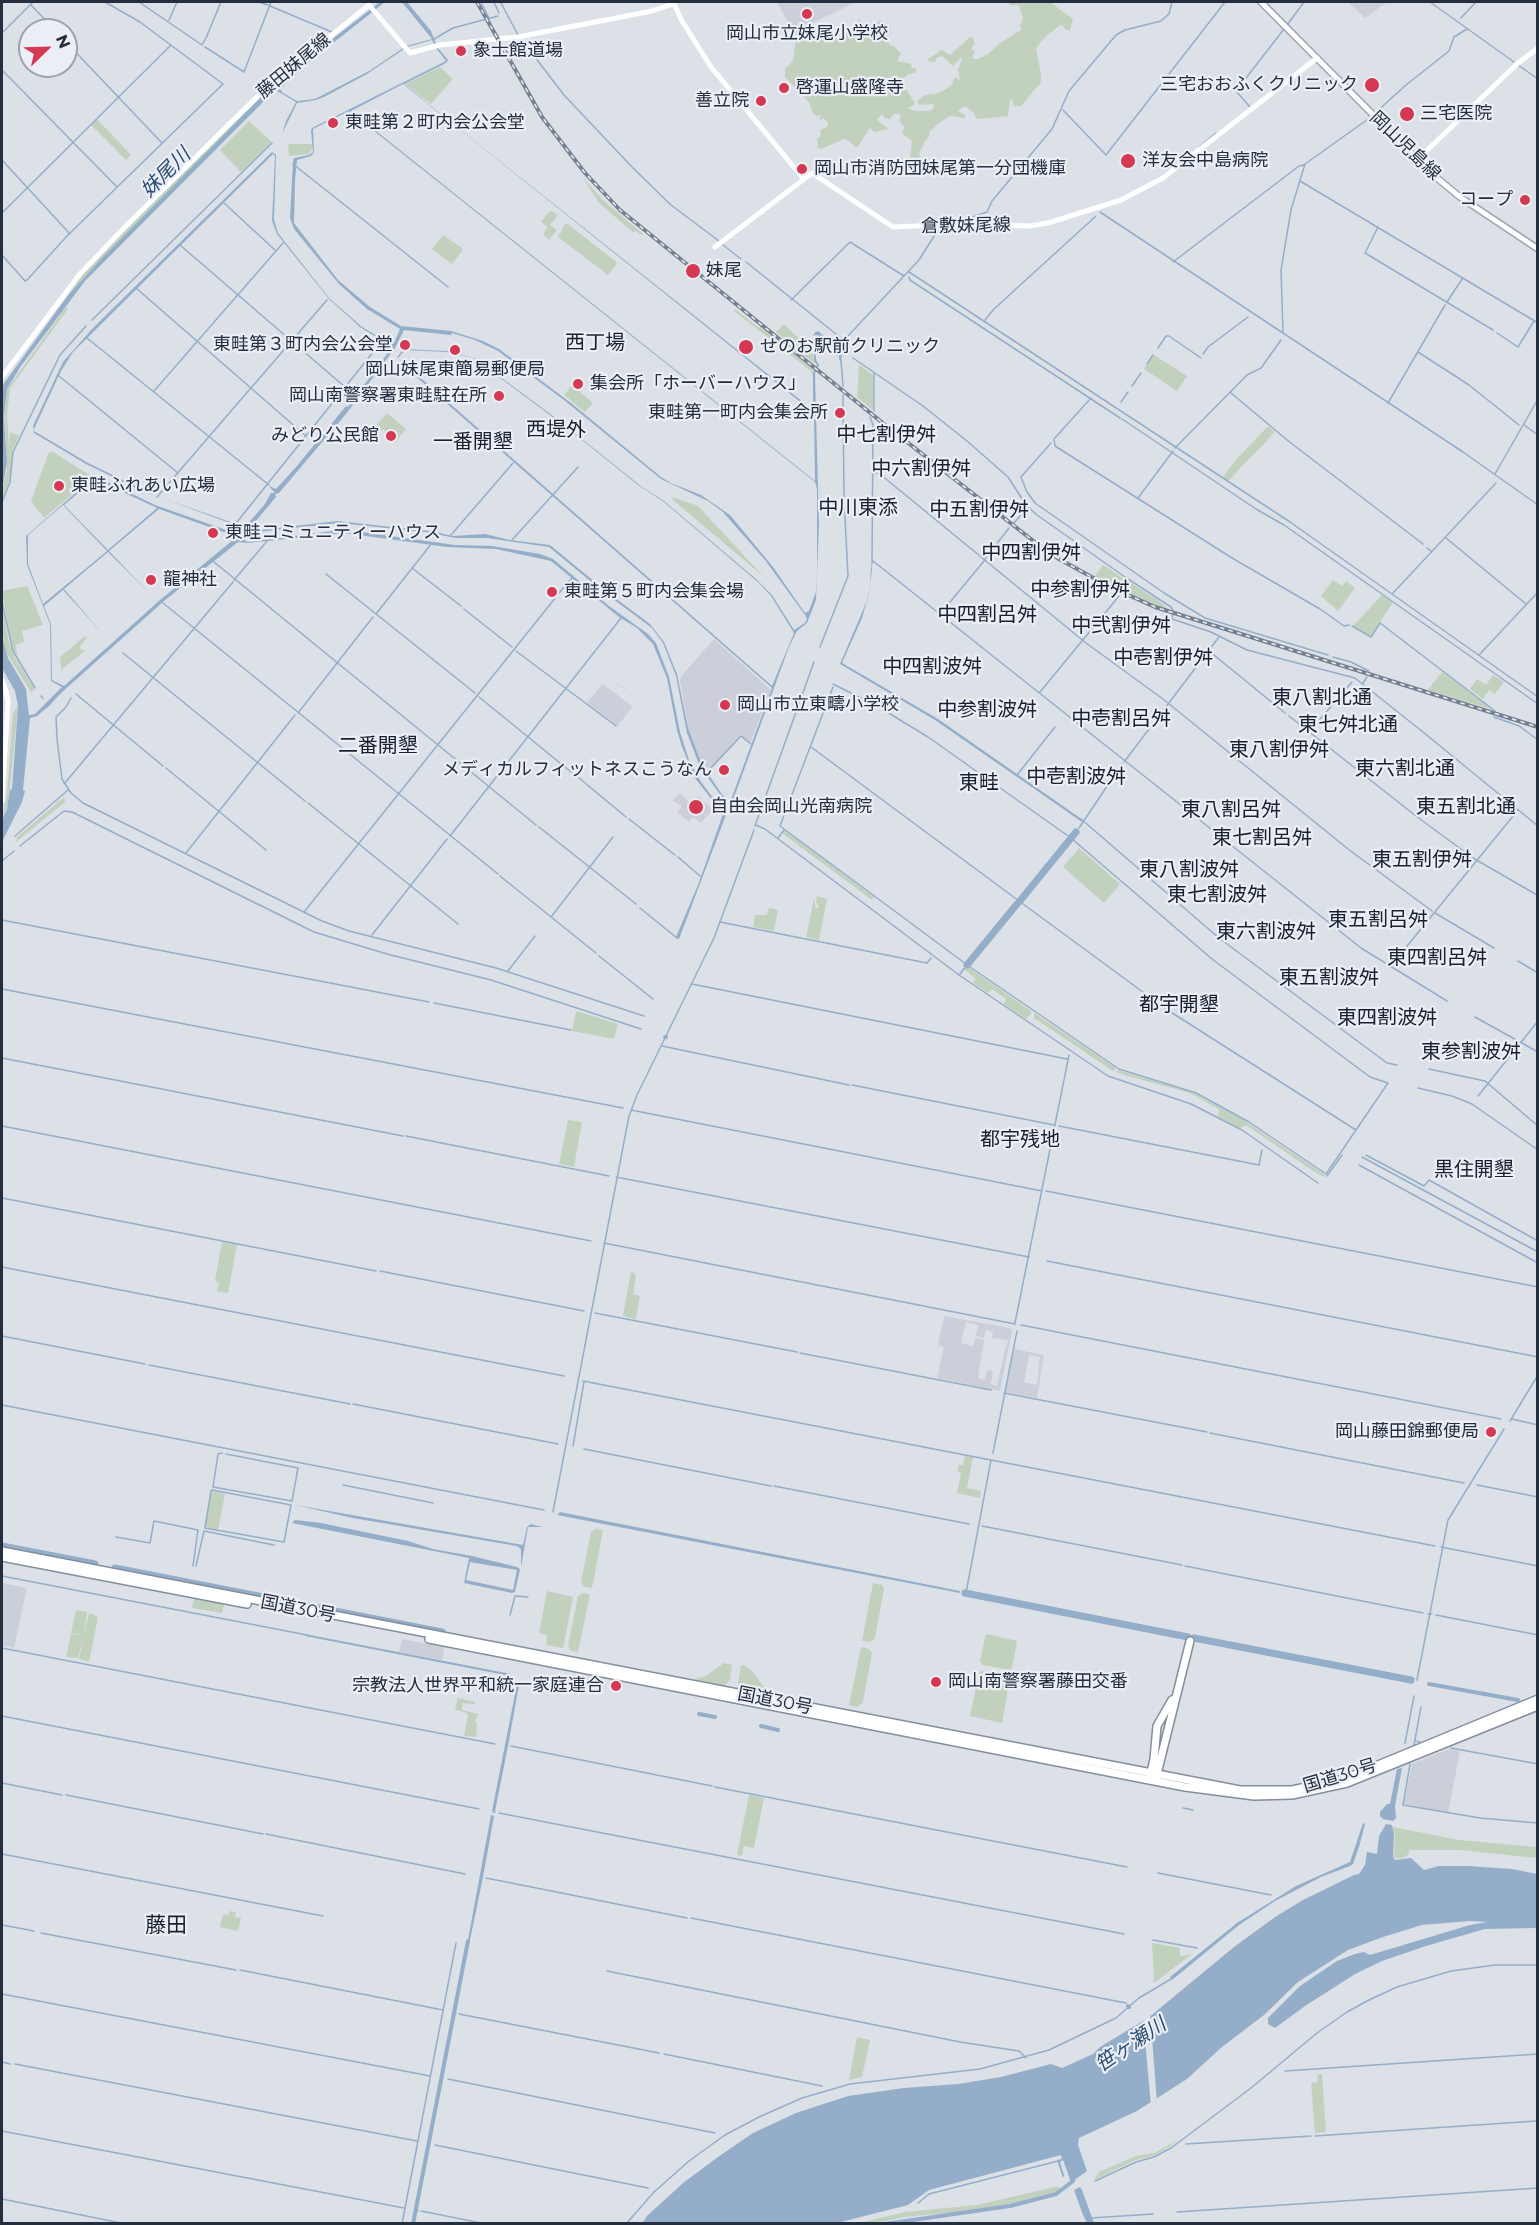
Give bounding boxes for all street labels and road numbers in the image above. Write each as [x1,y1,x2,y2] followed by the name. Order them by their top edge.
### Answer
[253,29,335,103] street label: 藤田妹尾線
[1365,107,1445,185] street label: 岡山児島線
[921,214,1011,238] street label: 倉敷妹尾線
[259,1591,337,1627] street label: 国道30号
[736,1683,814,1719] street label: 国道30号
[1300,1755,1380,1797] street label: 国道30号

